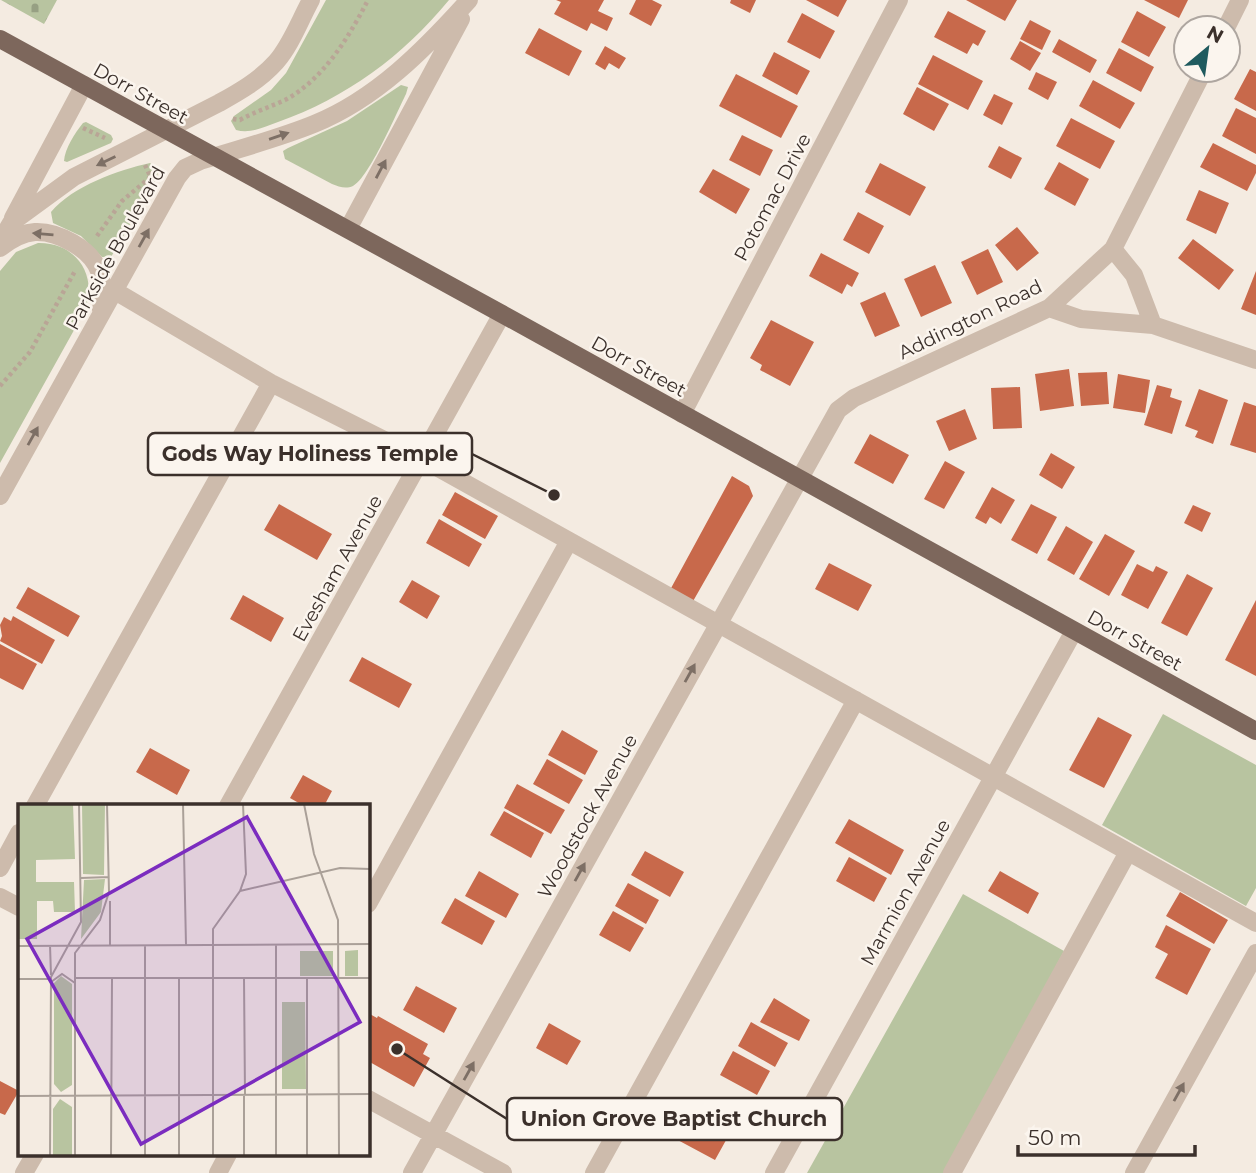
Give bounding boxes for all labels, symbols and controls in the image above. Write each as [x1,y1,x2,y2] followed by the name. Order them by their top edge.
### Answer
[1172,14,1242,84] north arrow
[1203,21,1227,48] text: N
[89,58,193,129] street label: Dorr Street
[729,129,816,265] street label: Potomac Drive
[269,130,290,141] one-way arrow
[96,155,116,166] one-way arrow
[375,159,386,179] one-way arrow
[61,162,170,334] street label: Parkside Boulevard
[32,228,54,239] one-way arrow
[139,228,150,248] one-way arrow
[895,275,1046,364] street label: Addington Road
[587,331,691,402] street label: Dorr Street
[27,427,39,446] one-way arrow
[148,433,472,475] callout: Gods Way Holiness Temple
[162,441,458,466] text: Gods Way Holiness Temple
[288,491,387,646] street label: Evesham Avenue
[1083,605,1187,676] street label: Dorr Street
[684,663,696,683] one-way arrow
[533,730,642,902] street label: Woodstock Avenue
[18,804,369,1156] inset map
[856,815,955,969] street label: Marmion Avenue
[574,862,586,882] one-way arrow
[463,1061,475,1080] one-way arrow
[1173,1082,1185,1102] one-way arrow
[507,1098,842,1140] callout: Union Grove Baptist Church
[521,1106,827,1131] text: Union Grove Baptist Church
[1018,1114,1195,1158] scale bar
[1028,1125,1082,1150] text: 50 m

